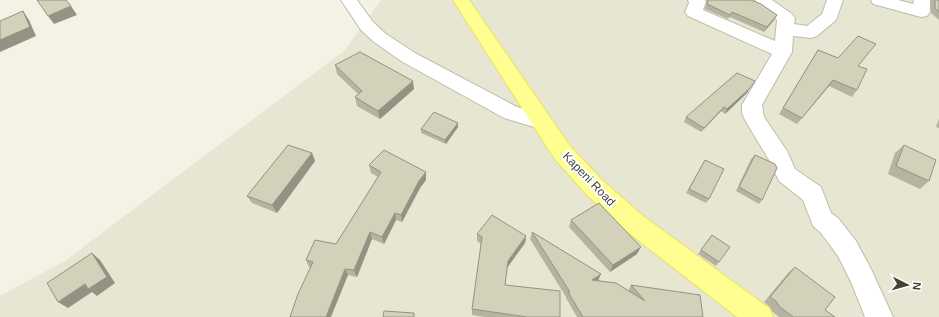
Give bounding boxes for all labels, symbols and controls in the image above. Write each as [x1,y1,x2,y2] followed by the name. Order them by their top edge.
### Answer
[560,149,618,209] street label: Kapeni Road
[887,265,927,305] north arrow
[911,281,923,291] text: N

